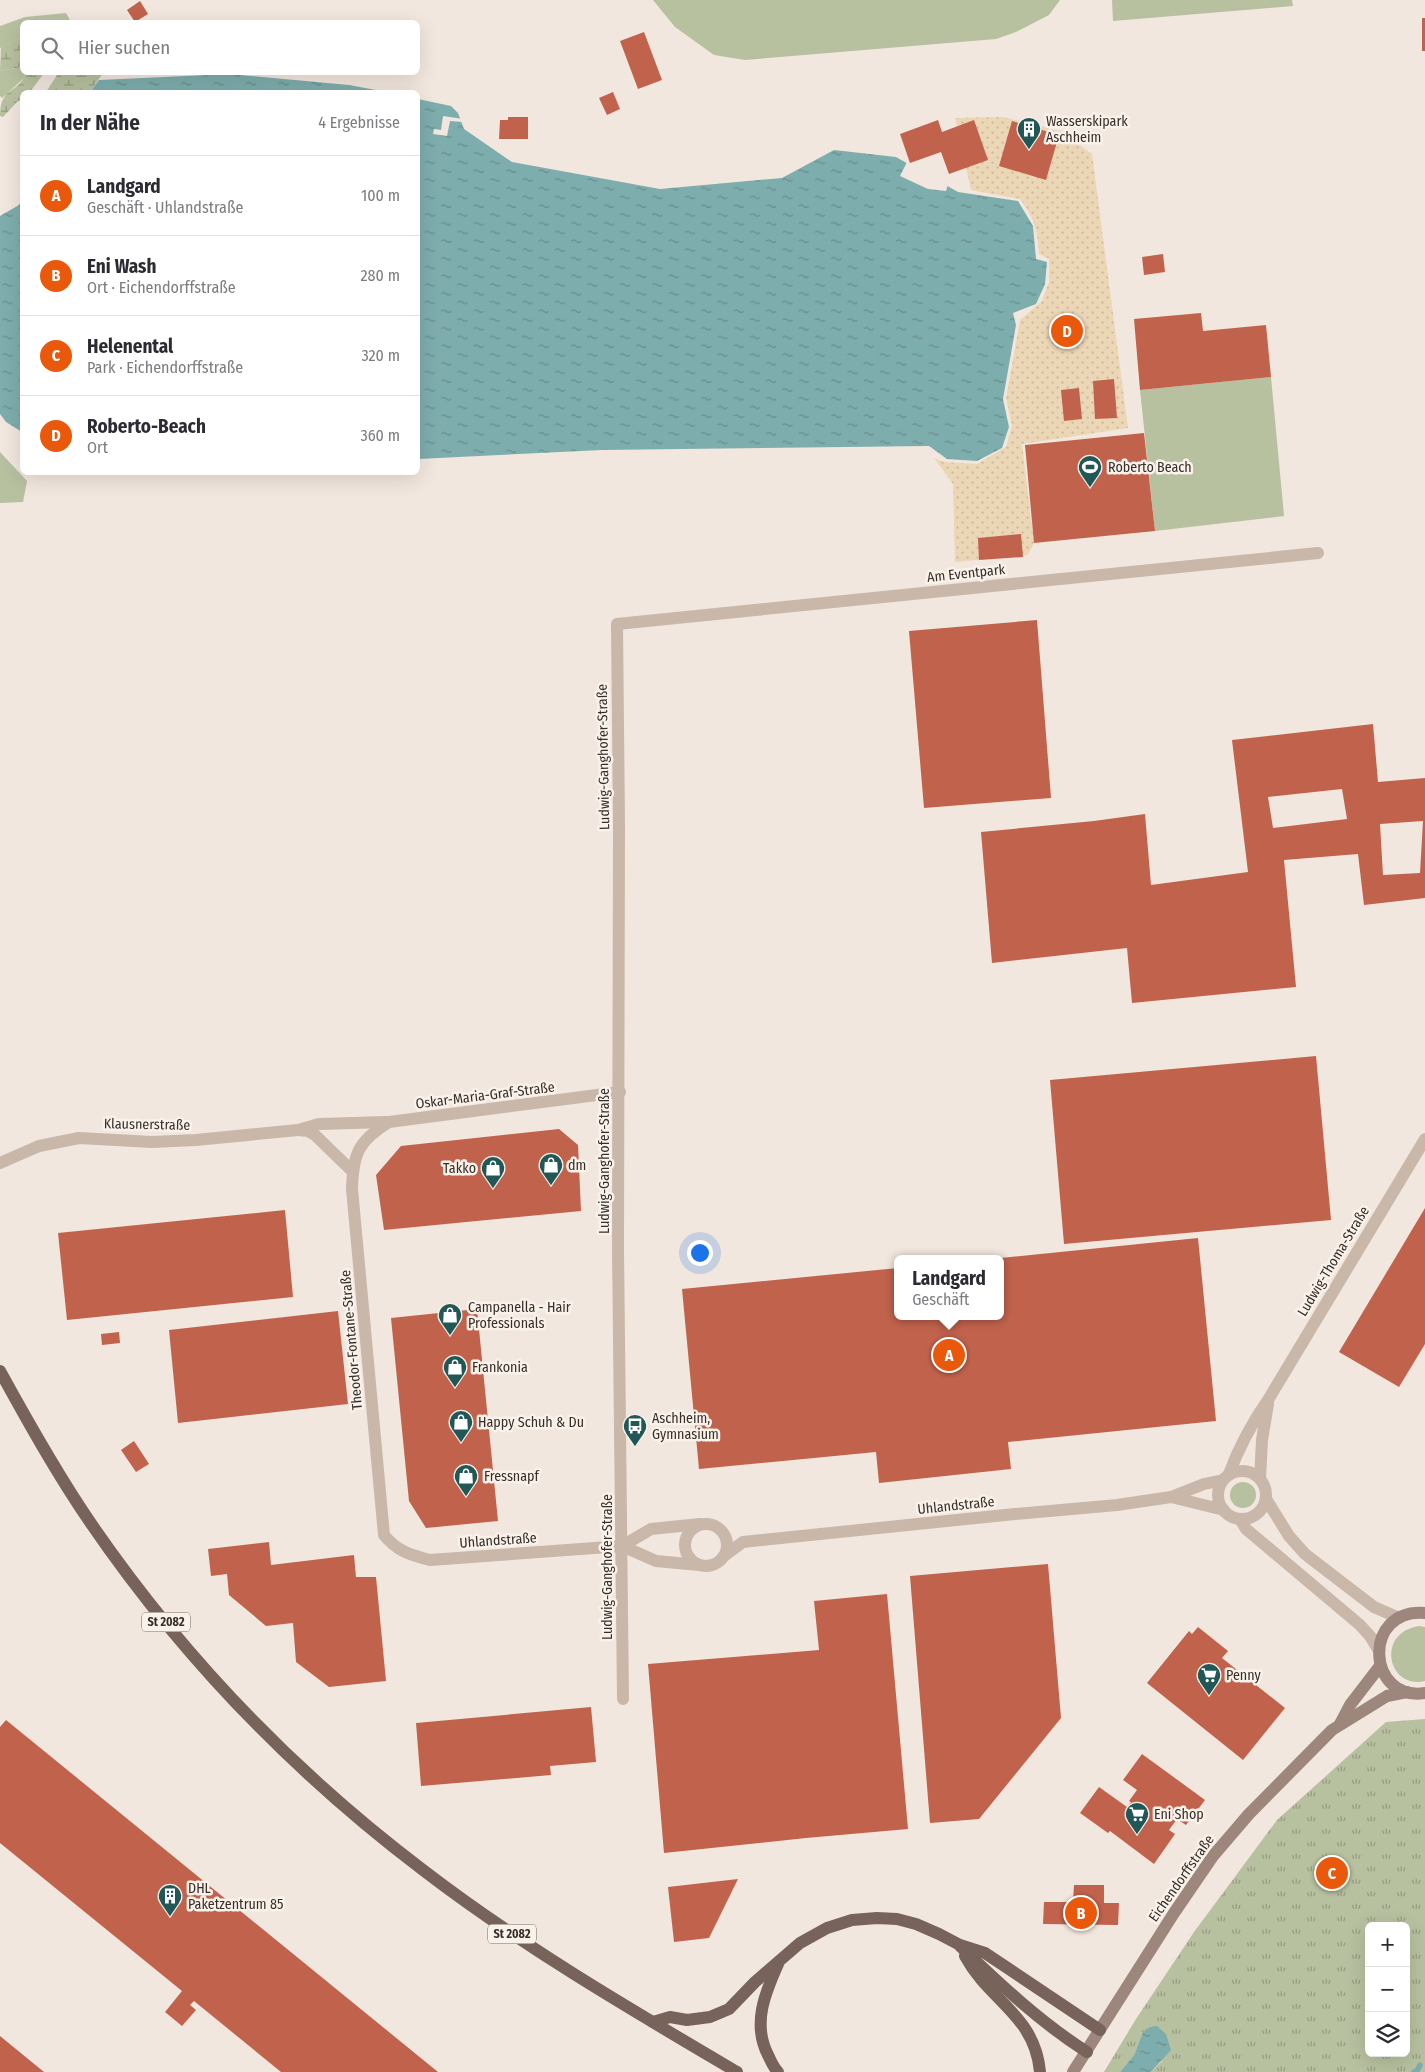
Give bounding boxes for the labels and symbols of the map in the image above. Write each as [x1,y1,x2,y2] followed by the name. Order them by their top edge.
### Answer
[1046,113,1128,146] place label: Wasserskipark Aschheim
[1016,116,1042,150] building icon: Wasserskipark Aschheim
[1051,312,1083,350] pin: D
[1077,454,1103,488] sports icon: Roberto Beach
[1108,459,1192,476] place label: Roberto Beach
[926,561,1006,586] street label: Am Eventpark
[594,684,613,830] street label: Ludwig-Ganghofer-Straße
[415,1079,556,1112] street label: Oskar-Maria-Graf-Straße
[596,1088,613,1234] street label: Ludwig-Ganghofer-Straße
[104,1115,190,1134] street label: Klausnerstraße
[538,1152,564,1186] shop icon: dm
[480,1155,506,1189] shop icon: Takko
[568,1157,586,1174] place label: dm
[443,1160,476,1177] place label: Takko
[1294,1203,1373,1319] street label: Ludwig-Thoma-Straße
[687,1240,713,1266] your location
[337,1269,366,1411] street label: Theodor-Fontane-Straße
[468,1299,571,1332] place label: Campanella - Hair Professionals
[437,1302,463,1336] shop icon: Campanella - Hair Professionals
[933,1336,965,1374] pin: A
[442,1354,468,1388] shop icon: Frankonia
[472,1359,528,1376] place label: Frankonia
[448,1409,474,1443] shop icon: Happy Schuh & Du
[652,1410,719,1443] place label: Aschheim, Gymnasium
[622,1413,648,1447] bus stop icon: Aschheim, Gymnasium
[478,1414,584,1431] place label: Happy Schuh & Du
[453,1463,479,1497] shop icon: Fressnapf
[484,1468,541,1485] place label: Fressnapf
[917,1493,995,1518] street label: Uhlandstraße
[599,1494,616,1640] street label: Ludwig-Ganghofer-Straße
[459,1529,537,1552] street label: Uhlandstraße
[142,1612,190,1631] road number: St 2082
[1196,1662,1222,1696] supermarket icon: Penny
[1226,1667,1261,1684] place label: Penny
[1124,1801,1150,1835] supermarket icon: Eni Shop
[1154,1806,1204,1823] place label: Eni Shop
[1145,1831,1218,1925] street label: Eichendorffstraße
[1316,1854,1348,1892] pin: C
[188,1880,283,1913] place label: DHL Paketzentrum 85
[157,1883,183,1917] building icon: DHL Paketzentrum 85
[1065,1894,1097,1932] pin: B
[488,1925,536,1944] road number: St 2082

